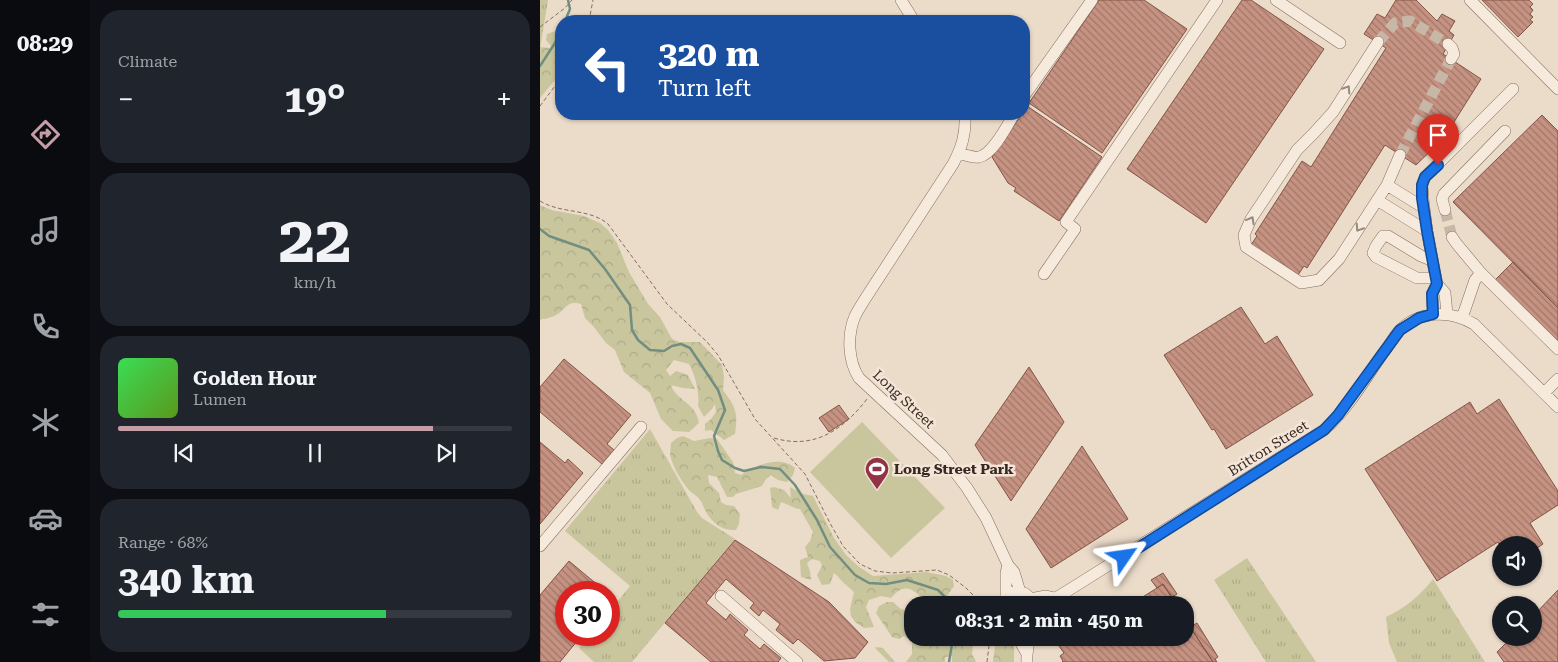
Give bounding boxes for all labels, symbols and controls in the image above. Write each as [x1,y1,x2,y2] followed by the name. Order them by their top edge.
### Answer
[17,31,73,56] text: 08:29
[658,34,759,75] text: 320 m
[575,35,640,100] icon: left
[118,52,177,71] text: Climate
[658,76,751,101] text: Turn left
[284,77,346,121] text: 19°
[118,83,134,116] text: −
[496,83,512,116] text: +
[1341,86,1351,95] one-way arrow
[1417,114,1459,165] pin
[28,117,63,152] icon: directions
[1424,121,1452,149] icon: arrive
[279,202,351,278] text: 22
[28,213,63,248] icon: music
[1245,216,1255,225] one-way arrow
[1356,222,1365,231] one-way arrow
[294,273,336,292] text: km/h
[28,309,63,344] icon: phone
[193,367,317,390] text: Golden Hour
[870,367,938,431] street label: Long Street
[193,390,247,409] text: Lumen
[28,405,63,440] icon: climate
[1225,417,1311,479] street label: Britton Street
[170,439,198,467] icon: previous
[301,439,329,467] icon: pause
[432,439,460,467] icon: next
[864,456,890,490] sports icon: Long Street Park
[894,461,1014,477] place label: Long Street Park
[28,501,63,536] icon: car
[1097,530,1149,582] position arrow
[118,533,208,552] text: Range · 68%
[1492,536,1542,646] map controls
[1492,536,1542,586] button: sound
[118,558,254,602] text: 340 km
[555,581,620,646] speed limit sign: 30
[1492,596,1542,646] button: search
[28,597,63,632] icon: filters
[955,609,1143,632] text: 08:31 · 2 min · 450 m

